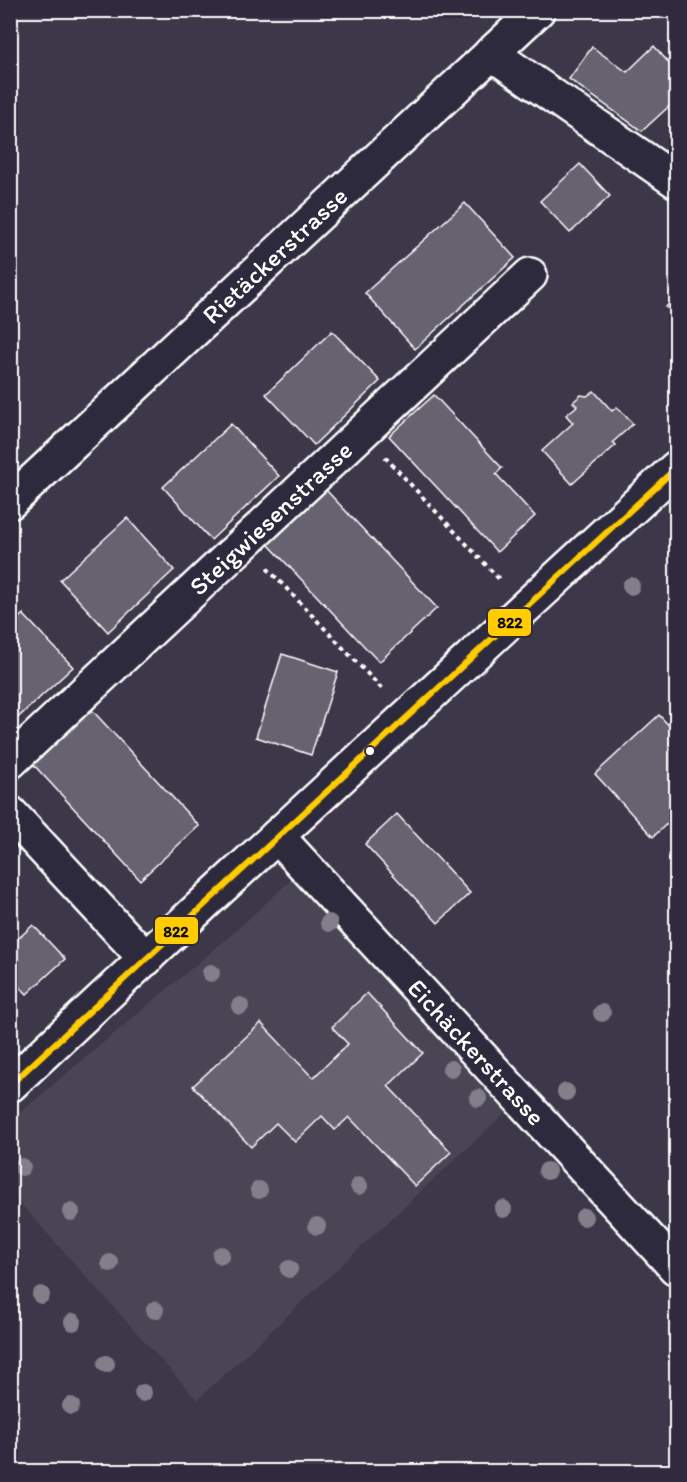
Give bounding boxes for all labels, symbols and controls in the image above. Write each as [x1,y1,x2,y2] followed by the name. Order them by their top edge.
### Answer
[195,180,354,331] street label: Rietäckerstrasse
[182,434,359,602] street label: Steigwiesenstrasse
[487,608,532,637] line badge: 822
[497,613,523,632] text: 822
[364,745,376,757] unlabelled marker
[154,916,199,945] line badge: 822
[163,922,189,941] text: 822
[401,972,552,1132] street label: Eichäckerstrasse

